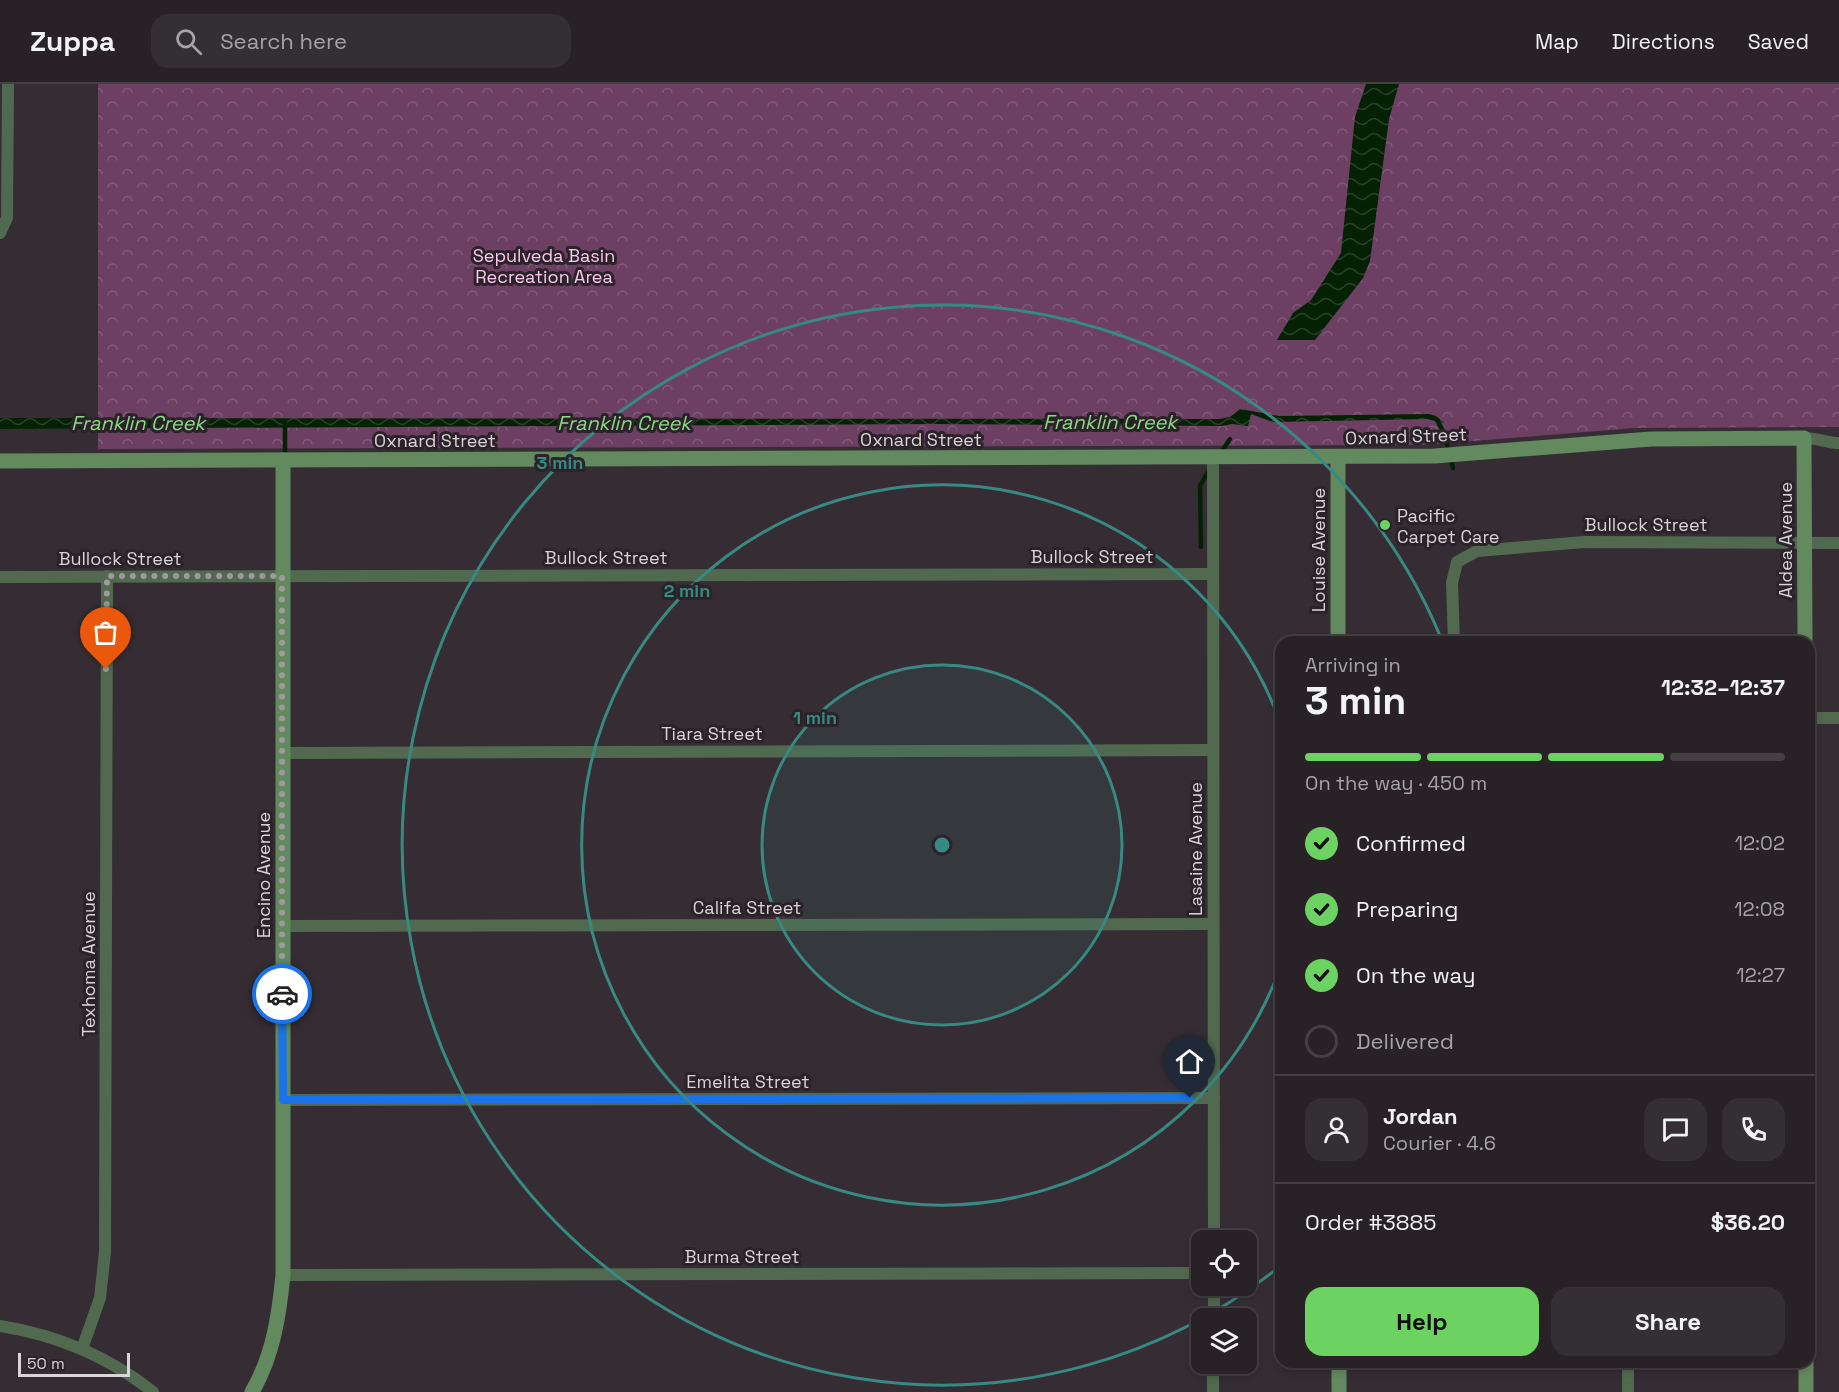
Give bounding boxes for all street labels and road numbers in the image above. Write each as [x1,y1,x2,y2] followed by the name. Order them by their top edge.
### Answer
[1345,422,1467,450] street label: Oxnard Street
[860,428,982,451] street label: Oxnard Street
[374,429,496,452] street label: Oxnard Street
[1774,482,1797,598] street label: Aldea Avenue
[1307,488,1330,612] street label: Louise Avenue
[1585,513,1707,536] street label: Bullock Street
[1031,545,1153,568] street label: Bullock Street
[545,546,667,569] street label: Bullock Street
[59,547,181,570] street label: Bullock Street
[661,722,763,745] street label: Tiara Street
[1184,782,1207,916] street label: Lasaine Avenue
[252,812,275,938] street label: Encino Avenue
[77,891,100,1037] street label: Texhoma Avenue
[693,896,801,919] street label: Califa Street
[686,1070,810,1093] street label: Emelita Street
[684,1245,800,1268] street label: Burma Street

